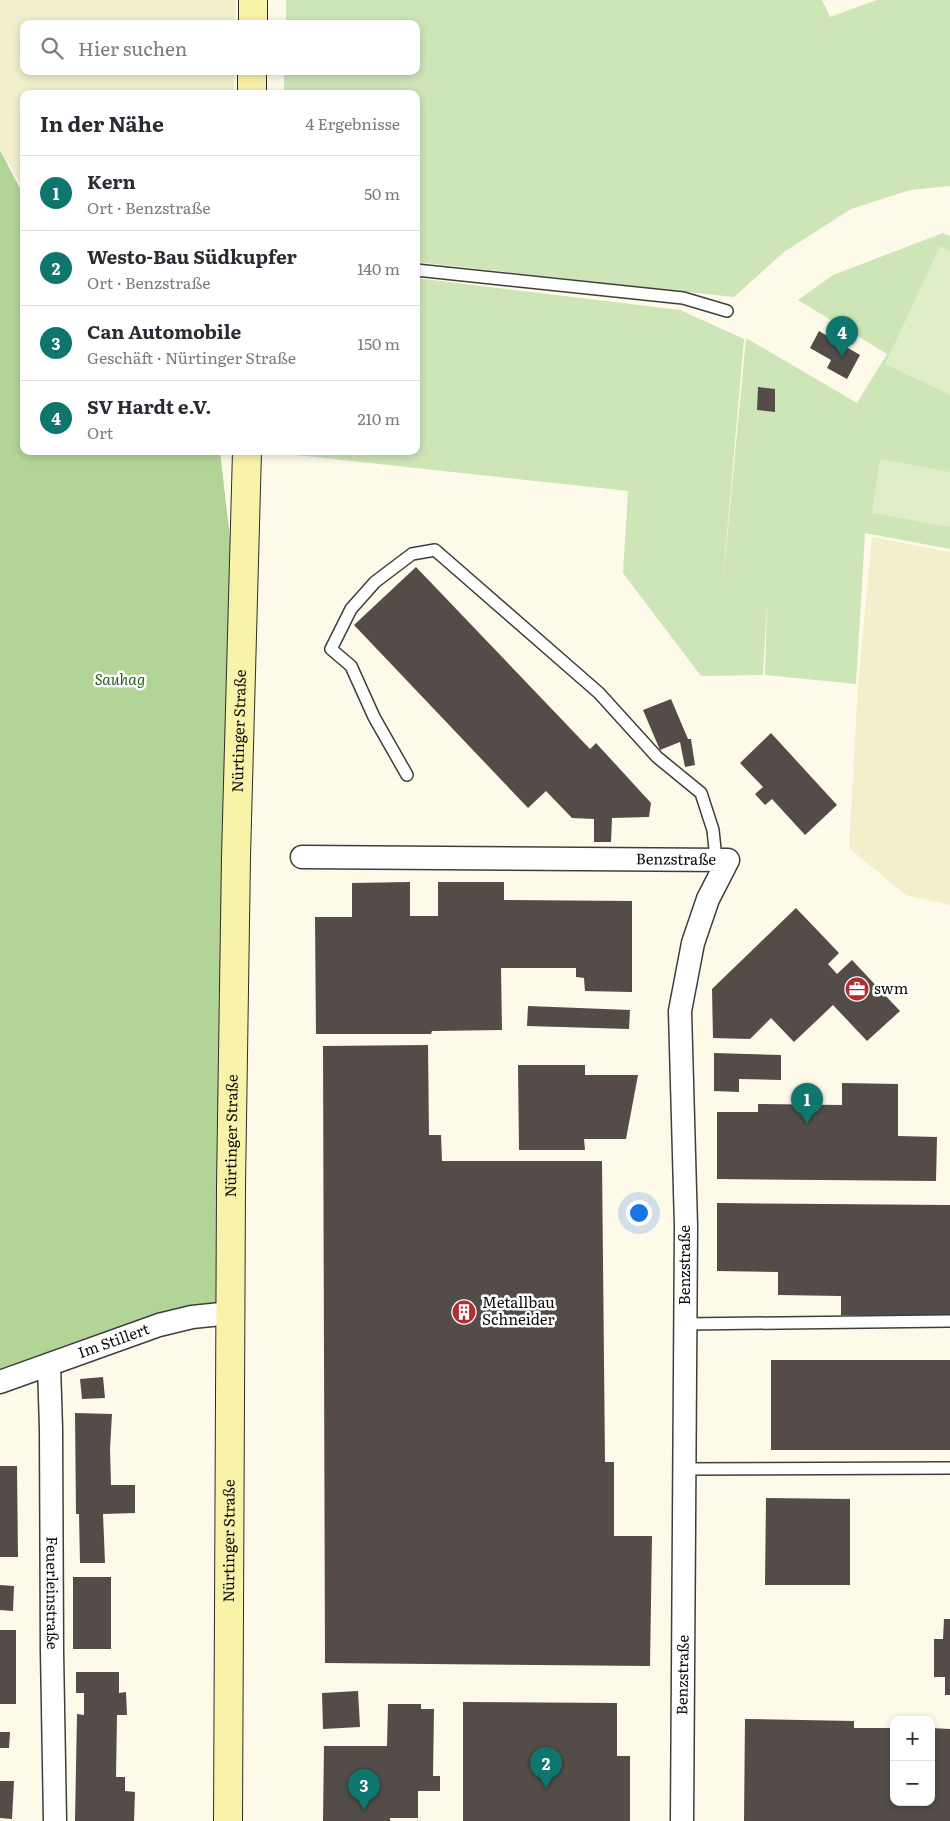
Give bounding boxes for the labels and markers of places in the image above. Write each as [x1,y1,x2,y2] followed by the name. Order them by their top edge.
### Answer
[826,316,858,357] pin: 4
[844,976,870,1002] office icon: swm
[874,976,909,999] place label: swm
[791,1083,823,1124] pin: 1
[482,1290,555,1330] place label: Metallbau Schneider
[451,1299,477,1325] building icon: Metallbau Schneider
[530,1747,562,1788] pin: 2
[348,1769,380,1810] pin: 3

